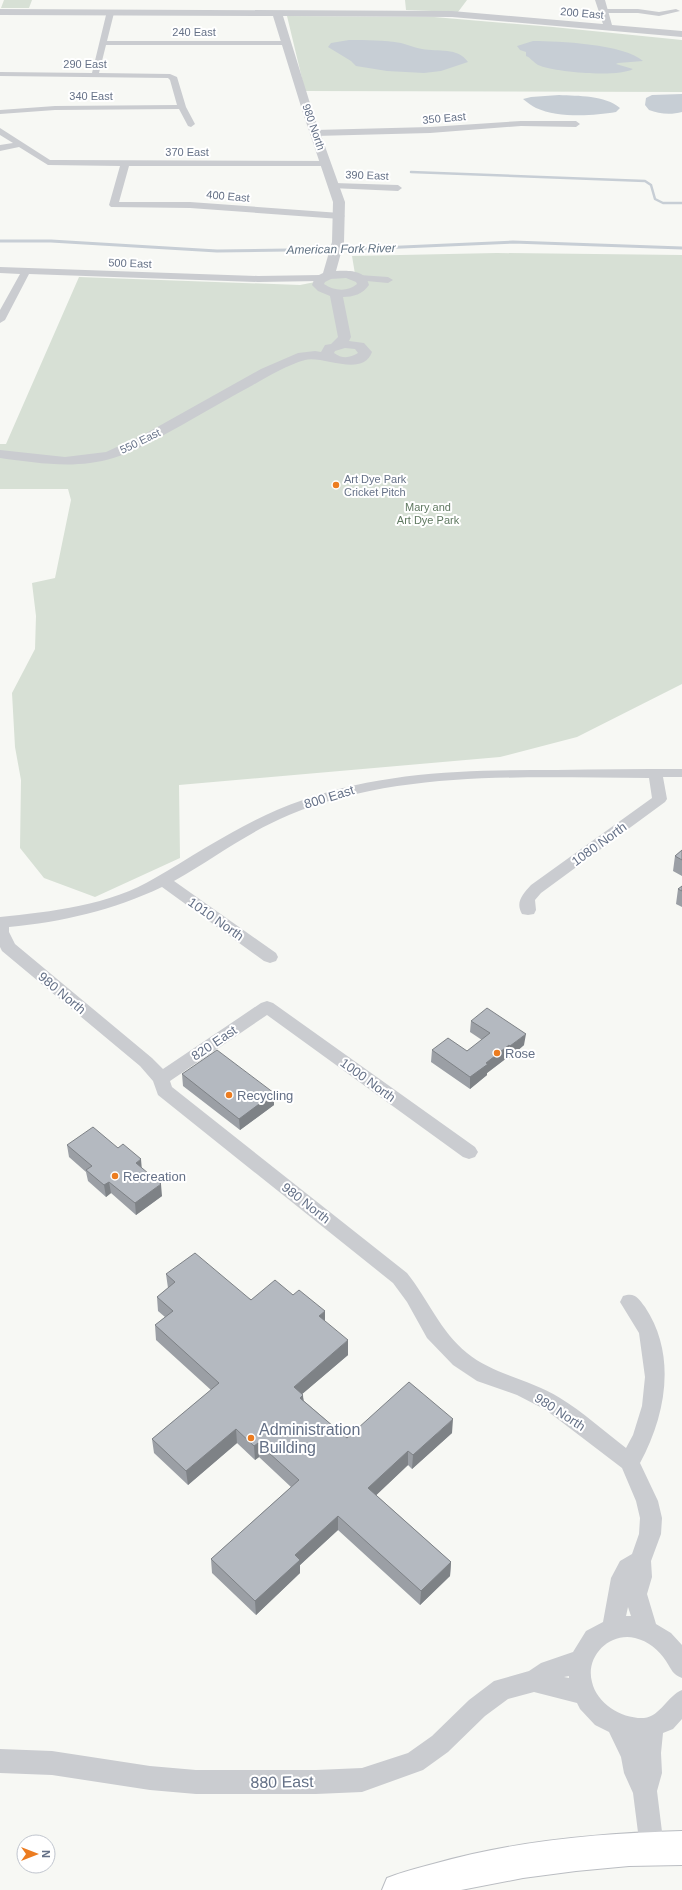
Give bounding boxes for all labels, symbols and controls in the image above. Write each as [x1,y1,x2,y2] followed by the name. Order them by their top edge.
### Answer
[560,5,604,21] street label: 200 East
[172,26,216,38] street label: 240 East
[63,58,107,70] street label: 290 East
[69,90,113,102] street label: 340 East
[300,102,328,152] street label: 980 North
[422,110,466,126] street label: 350 East
[165,146,209,158] street label: 370 East
[345,168,389,182] street label: 390 East
[206,188,250,204] street label: 400 East
[285,241,397,257] water label: American Fork River
[108,256,152,270] street label: 500 East
[118,426,162,456] street label: 550 East
[344,473,407,498] place label: Art Dye Park Cricket Pitch
[331,480,341,490] marker: Art Dye Park Cricket Pitch
[397,501,460,526] park label: Mary and Art Dye Park
[302,782,356,812] street label: 800 East
[569,819,629,869] street label: 1080 North
[185,894,247,944] street label: 1010 North
[35,969,89,1017] street label: 980 North
[189,1022,240,1064] street label: 820 East
[505,1046,535,1061] place label: Rose
[492,1048,502,1058] marker: Rose
[338,1055,398,1105] street label: 1000 North
[237,1088,293,1103] place label: Recycling
[224,1090,234,1100] marker: Recycling
[123,1169,186,1184] place label: Recreation
[110,1171,120,1181] marker: Recreation
[279,1180,333,1226] street label: 980 North
[532,1390,588,1434] street label: 980 North
[259,1421,360,1456] place label: Administration Building
[246,1433,256,1443] marker: Administration Building
[250,1773,314,1791] street label: 880 East
[16,1834,56,1874] north arrow
[40,1850,52,1858] text: N

